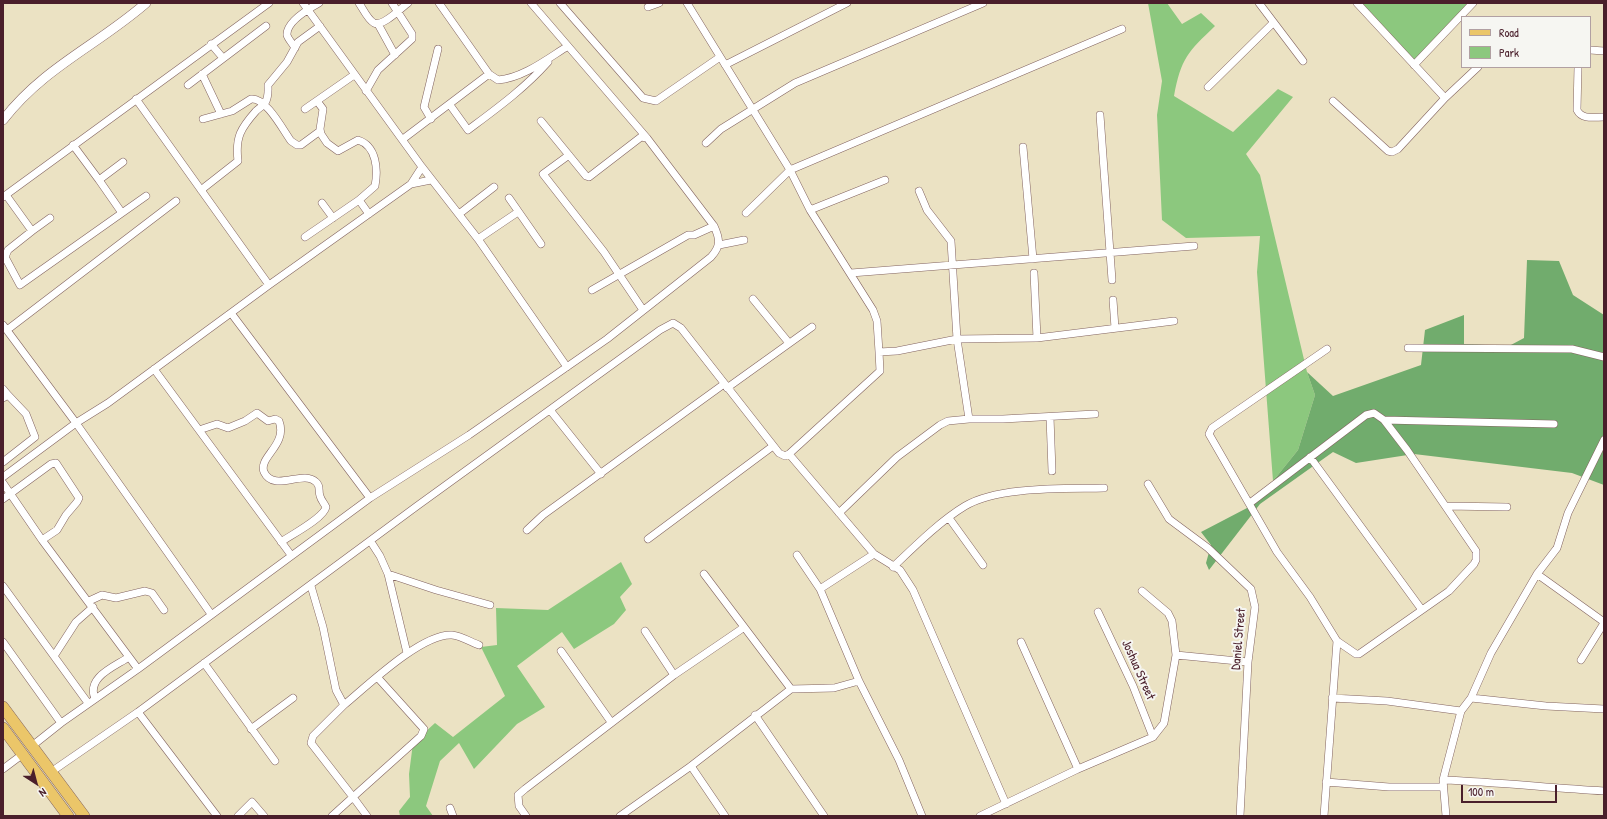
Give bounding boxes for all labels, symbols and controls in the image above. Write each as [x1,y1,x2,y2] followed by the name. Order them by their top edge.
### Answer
[1461,16,1591,68] legend
[1499,24,1519,41] text: Road
[1499,44,1519,61] text: Park
[1229,607,1249,671] street label: Daniel Street
[1118,638,1158,702] street label: Joshua Street
[16,763,56,803] north arrow
[1463,777,1559,803] scale bar
[1468,783,1494,800] text: 100 m
[37,785,50,800] text: N

